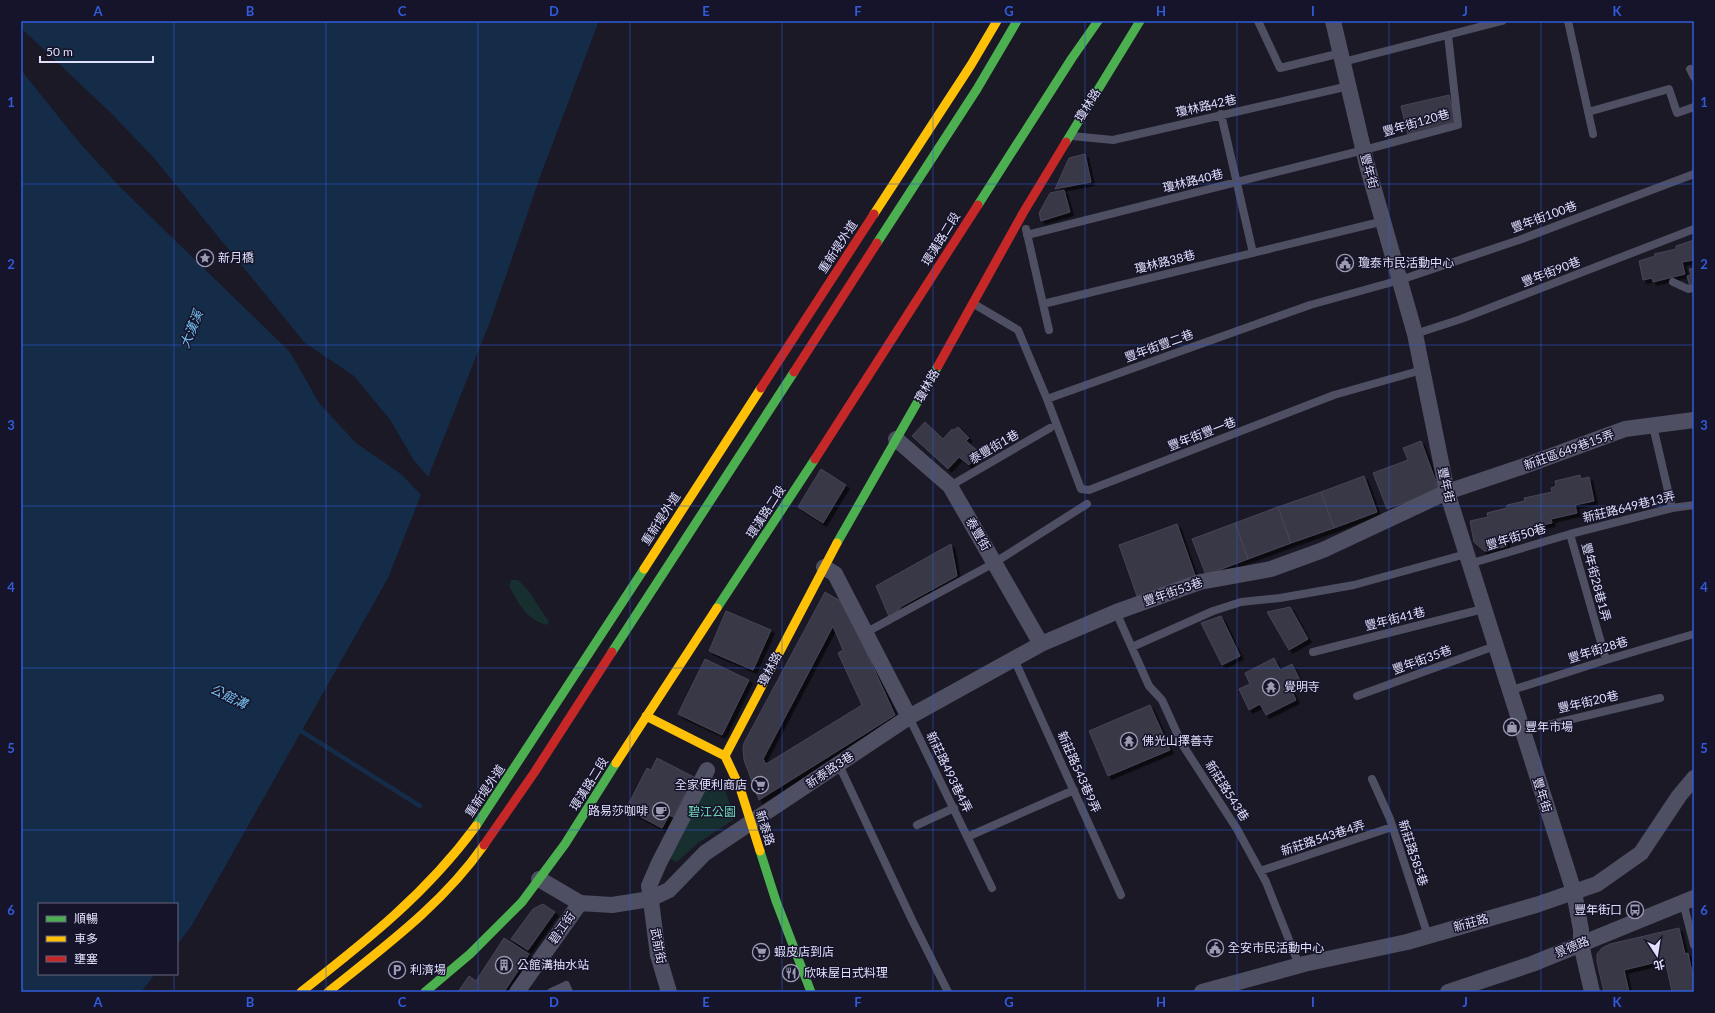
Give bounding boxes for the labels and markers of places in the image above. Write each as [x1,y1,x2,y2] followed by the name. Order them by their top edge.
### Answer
[195,248,215,268] place icon: 新月橋
[218,250,254,265] place label: 新月橋
[1335,253,1355,273] public building icon: 瓊泰市民活動中心
[1358,255,1454,270] place label: 瓊泰市民活動中心
[1261,677,1281,697] temple icon: 覺明寺
[1284,679,1320,694] place label: 覺明寺
[1502,717,1522,737] shop icon: 豐年市場
[1525,719,1573,734] place label: 豐年市場
[1119,731,1139,751] temple icon: 佛光山擇善寺
[1142,733,1214,748] place label: 佛光山擇善寺
[750,775,770,795] supermarket icon: 全家便利商店
[675,777,747,792] place label: 全家便利商店
[651,801,671,821] cafe icon: 路易莎咖啡
[588,803,648,818] place label: 路易莎咖啡
[1625,900,1645,920] bus stop icon: 豐年街口
[1574,902,1622,917] place label: 豐年街口
[1205,938,1225,958] public building icon: 全安市民活動中心
[1228,940,1324,955] place label: 全安市民活動中心
[751,942,771,962] supermarket icon: 蝦皮店到店
[774,944,834,959] place label: 蝦皮店到店
[494,955,514,975] building icon: 公館溝抽水站
[517,957,589,972] place label: 公館溝抽水站
[387,960,407,980] parking icon: 利濟場
[410,962,446,977] place label: 利濟場
[781,963,801,983] restaurant icon: 欣味屋日式料理
[804,965,888,980] place label: 欣味屋日式料理

